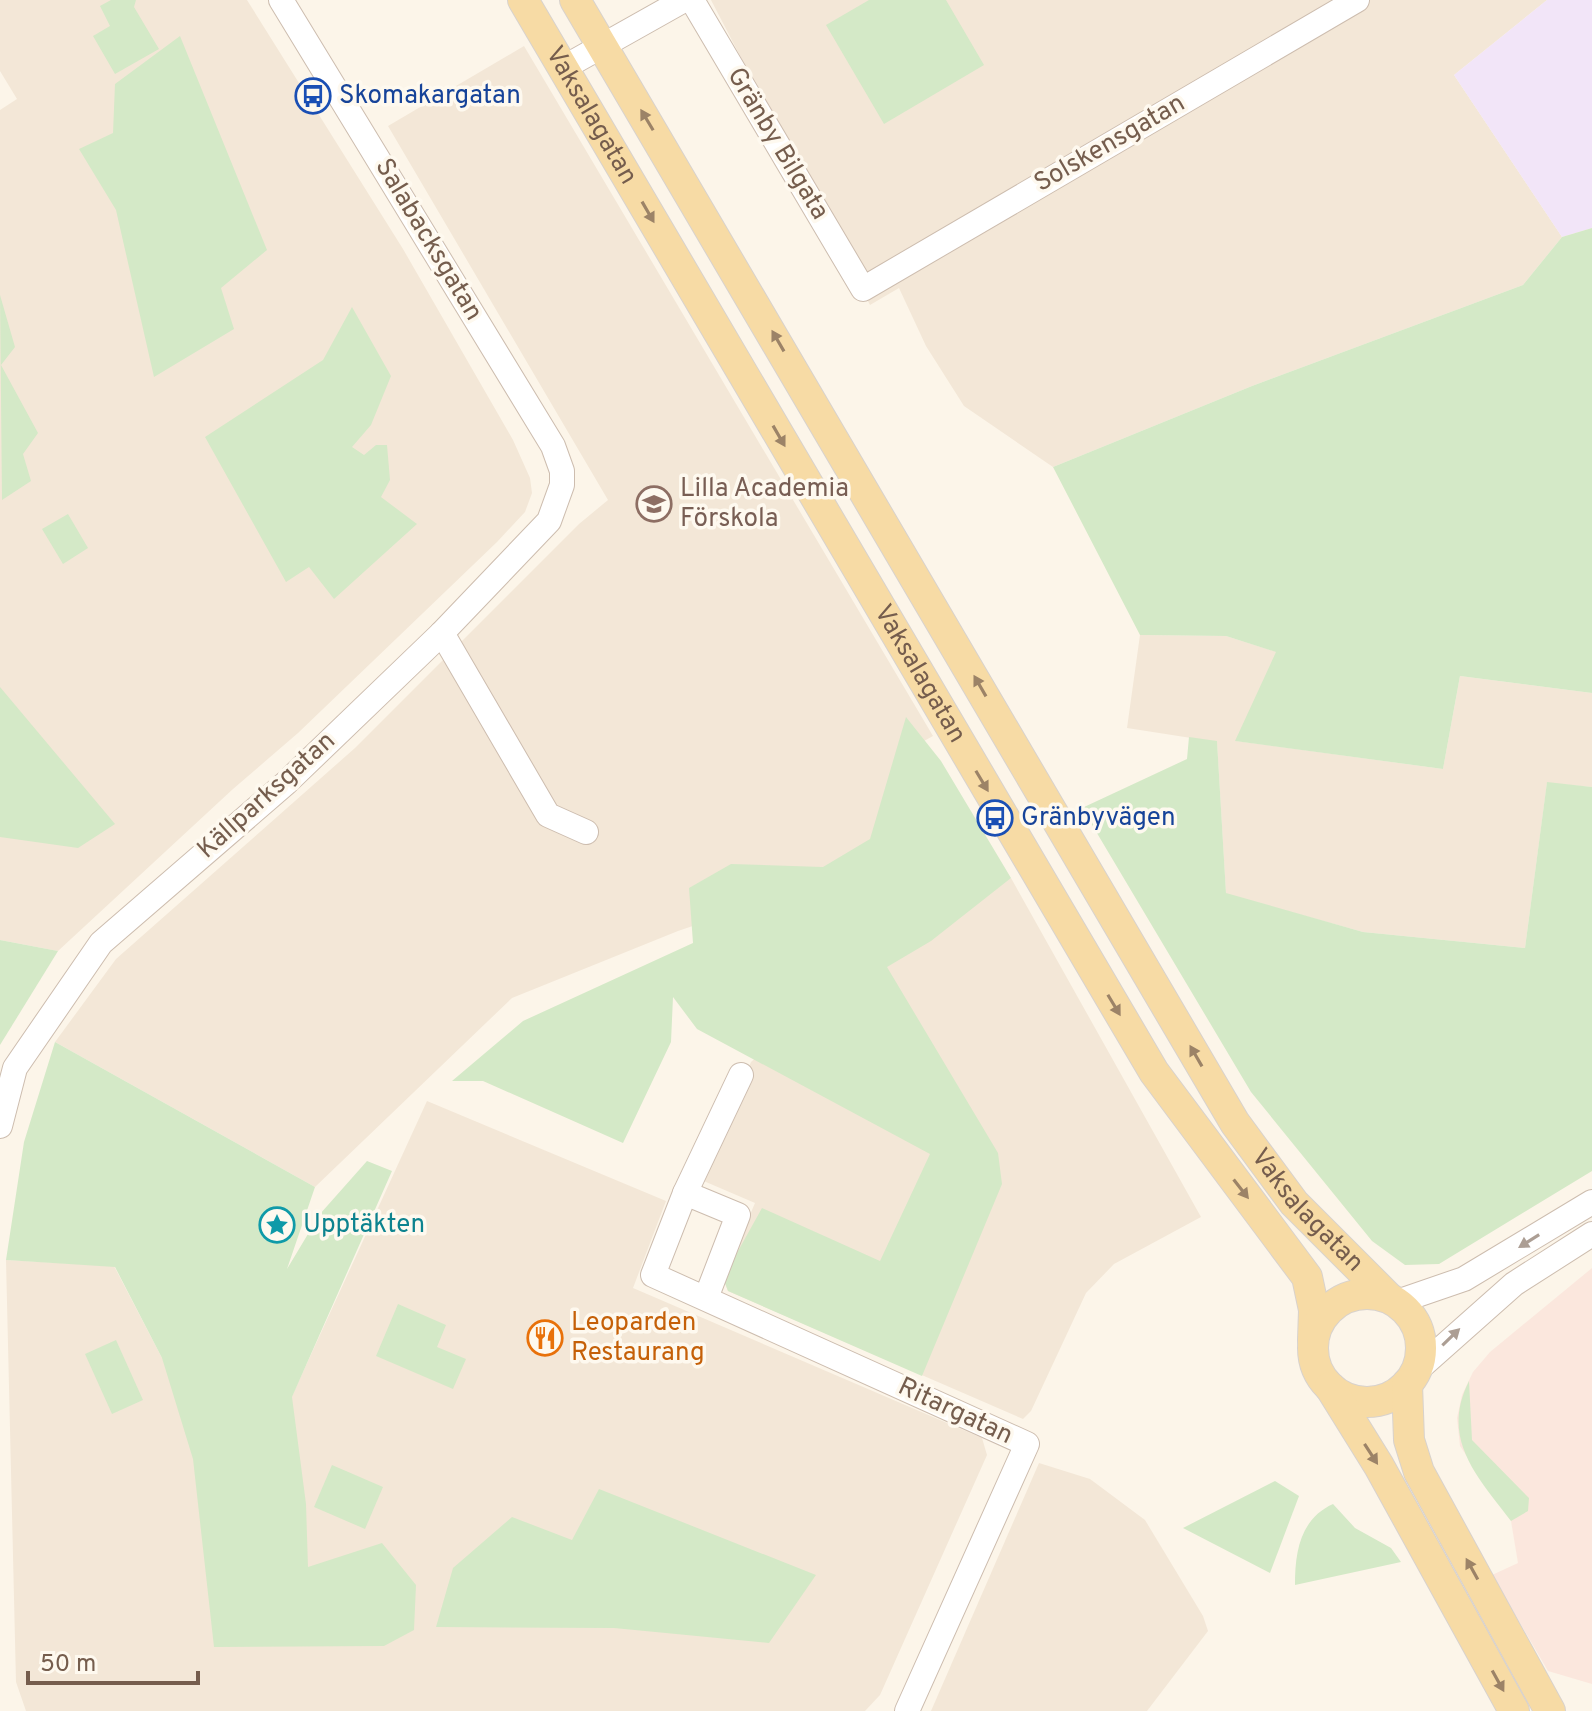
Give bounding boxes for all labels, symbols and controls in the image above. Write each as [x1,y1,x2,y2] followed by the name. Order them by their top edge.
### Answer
[537,40,645,191] street label: Vaksalagatan
[719,62,835,226] street label: Gränby Bilgata
[294,77,332,115] bus stop icon: Skomakargatan
[339,80,521,113] place label: Skomakargatan
[1029,88,1191,200] street label: Solskensgatan
[640,109,654,131] one-way arrow
[367,153,489,327] street label: Salabacksgatan
[641,201,655,223] one-way arrow
[771,330,785,352] one-way arrow
[772,425,786,447] one-way arrow
[680,473,849,536] place label: Lilla Academia Förskola
[635,485,673,523] school or university icon: Lilla Academia Förskola
[866,599,973,749] street label: Vaksalagatan
[973,675,987,697] one-way arrow
[191,725,343,867] street label: Källparksgatan
[975,770,989,792] one-way arrow
[976,799,1014,837] bus stop icon: Gränbyvägen
[1021,802,1176,835] place label: Gränbyvägen
[1107,994,1121,1016] one-way arrow
[1189,1044,1203,1067] one-way arrow
[1243,1142,1370,1279] street label: Vaksalagatan
[1233,1179,1249,1199] one-way arrow
[258,1206,296,1244] place icon: Upptäkten
[303,1209,425,1242] place label: Upptäkten
[1518,1234,1539,1249] one-way arrow
[571,1307,705,1370] place label: Leoparden Restaurang
[526,1319,564,1357] restaurant icon: Leoparden Restaurang
[1441,1328,1460,1346] one-way arrow
[892,1371,1018,1453] street label: Ritargatan
[1363,1443,1378,1464] one-way arrow
[1466,1558,1480,1580] one-way arrow
[28,1635,198,1685] scale bar
[40,1650,96,1680] text: 50 m
[1491,1669,1504,1692] one-way arrow

